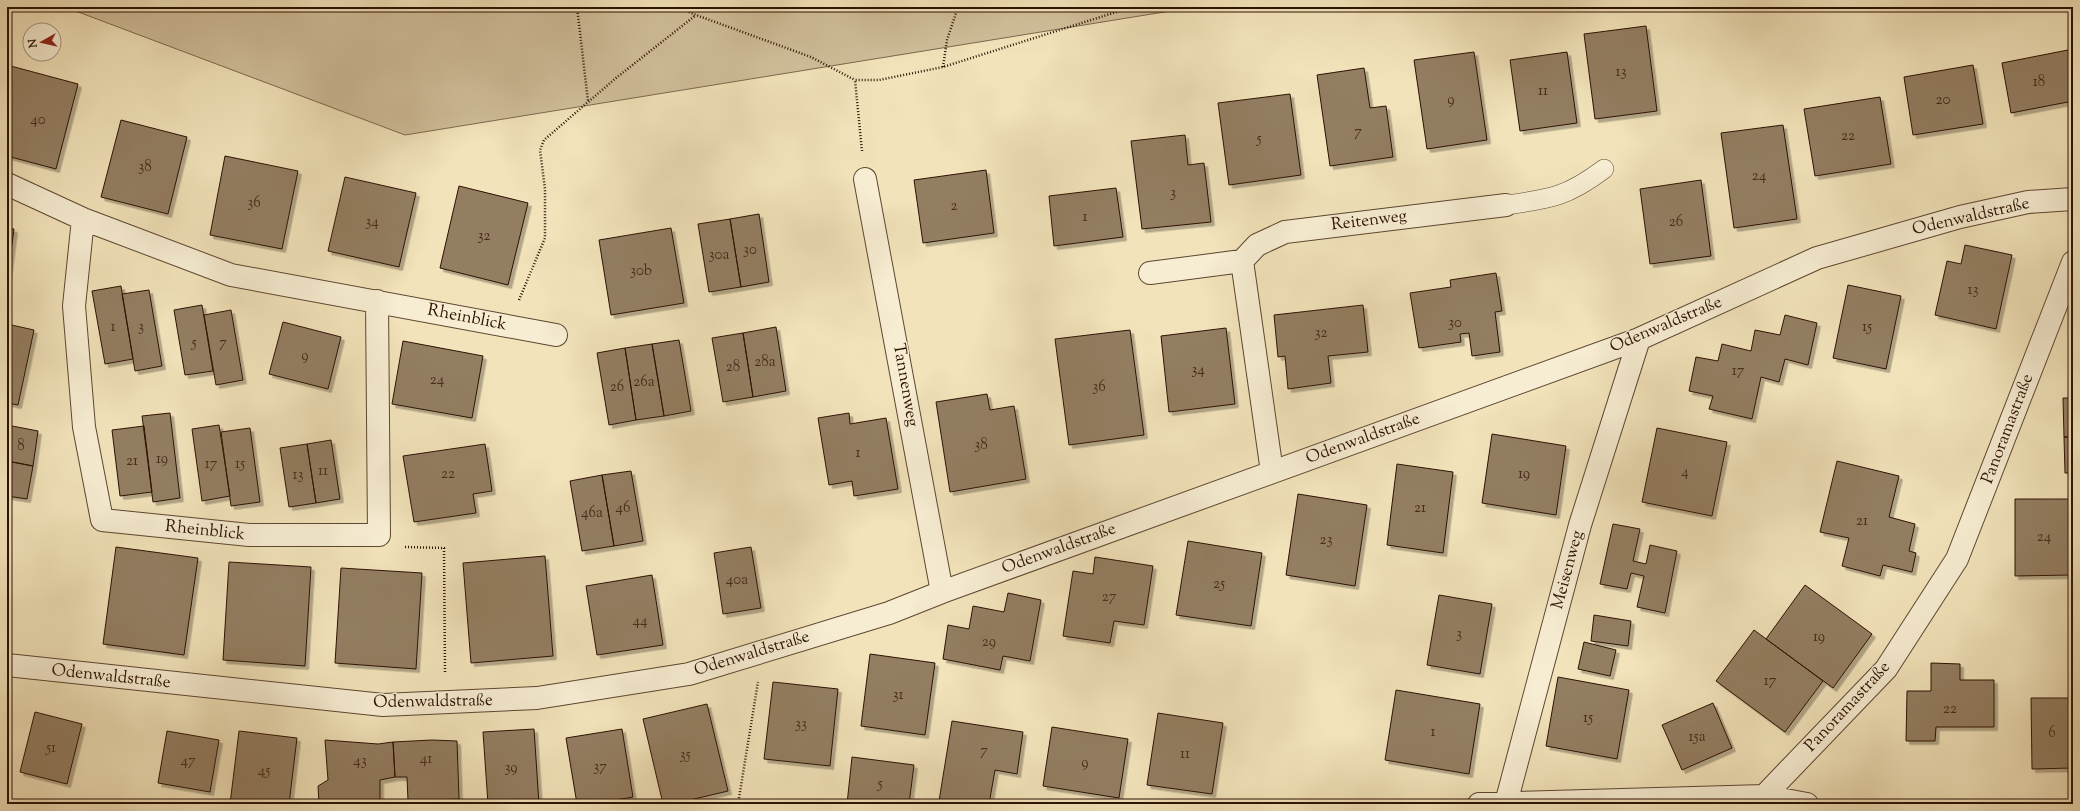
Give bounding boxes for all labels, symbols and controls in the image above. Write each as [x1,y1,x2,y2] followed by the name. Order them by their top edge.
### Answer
[22,22,62,62] north arrow
[25,38,42,50] text: N
[1615,62,1627,83] house number: 13
[2033,72,2045,93] house number: 18
[1538,81,1548,102] house number: 11
[1447,90,1455,111] house number: 9
[1936,90,1951,111] house number: 20
[30,110,46,131] house number: 40
[1354,122,1362,143] house number: 7
[1841,126,1855,147] house number: 22
[1255,129,1262,150] house number: 5
[138,157,152,178] house number: 38
[1752,166,1767,187] house number: 24
[1170,183,1176,204] house number: 3
[1910,192,2032,242] street label: Odenwaldstraße
[247,193,261,214] house number: 36
[950,196,958,217] house number: 2
[1330,204,1408,238] street label: Reitenweg
[1082,207,1088,228] house number: 1
[365,212,379,233] house number: 34
[1669,212,1683,233] house number: 26
[477,226,491,247] house number: 32
[743,240,757,261] house number: 30
[709,245,729,266] house number: 30a
[630,261,652,282] house number: 30b
[1967,280,1979,301] house number: 13
[1606,291,1726,359] street label: Odenwaldstraße
[425,299,509,337] street label: Rheinblick
[1448,313,1462,334] house number: 30
[110,317,116,338] house number: 1
[138,317,144,338] house number: 3
[1862,317,1872,338] house number: 15
[1314,323,1328,344] house number: 32
[190,333,197,354] house number: 5
[219,333,227,354] house number: 7
[886,341,924,429] street label: Tannenweg
[301,346,309,367] house number: 9
[754,352,776,373] house number: 28a
[726,357,740,378] house number: 28
[1191,360,1205,381] house number: 34
[1732,361,1745,382] house number: 17
[430,370,445,391] house number: 24
[1976,370,2040,487] street label: Panoramastraße
[633,372,655,393] house number: 26a
[610,377,624,398] house number: 26
[1092,377,1106,398] house number: 36
[1303,407,1423,471] street label: Odenwaldstraße
[974,435,988,456] house number: 38
[17,436,25,457] house number: 8
[855,443,861,464] house number: 1
[156,449,168,470] house number: 19
[126,451,138,472] house number: 21
[205,454,218,475] house number: 17
[235,454,245,475] house number: 15
[318,461,328,482] house number: 11
[1681,462,1689,483] house number: 4
[441,464,455,485] house number: 22
[1518,464,1530,485] house number: 19
[292,465,304,486] house number: 13
[616,498,630,519] house number: 46
[1414,498,1426,519] house number: 21
[581,503,603,524] house number: 46a
[1856,511,1868,532] house number: 21
[164,515,246,547] street label: Rheinblick
[999,517,1119,581] street label: Odenwaldstraße
[2037,527,2052,548] house number: 24
[1546,528,1590,612] street label: Meisenweg
[1319,530,1333,551] house number: 23
[726,570,748,591] house number: 40a
[1213,574,1225,595] house number: 25
[1102,587,1117,608] house number: 27
[632,611,648,632] house number: 44
[1456,624,1462,645] house number: 3
[691,625,813,683] street label: Odenwaldstraße
[1813,627,1825,648] house number: 19
[982,632,996,653] house number: 29
[1800,656,1896,758] street label: Panoramastraße
[50,659,172,695] street label: Odenwaldstraße
[1764,671,1777,692] house number: 17
[892,685,904,706] house number: 31
[373,689,493,715] street label: Odenwaldstraße
[1943,699,1957,720] house number: 22
[1583,708,1593,729] house number: 15
[795,714,807,735] house number: 33
[1430,722,1436,743] house number: 1
[2048,723,2056,744] house number: 6
[1688,727,1706,748] house number: 15a
[45,738,56,759] house number: 51
[980,741,988,762] house number: 7
[1180,744,1190,765] house number: 11
[679,745,691,766] house number: 35
[420,749,432,770] house number: 41
[180,751,196,772] house number: 47
[353,751,367,772] house number: 43
[1081,753,1089,774] house number: 9
[593,757,607,778] house number: 37
[504,758,518,779] house number: 39
[258,761,270,782] house number: 45
[876,774,883,795] house number: 5

